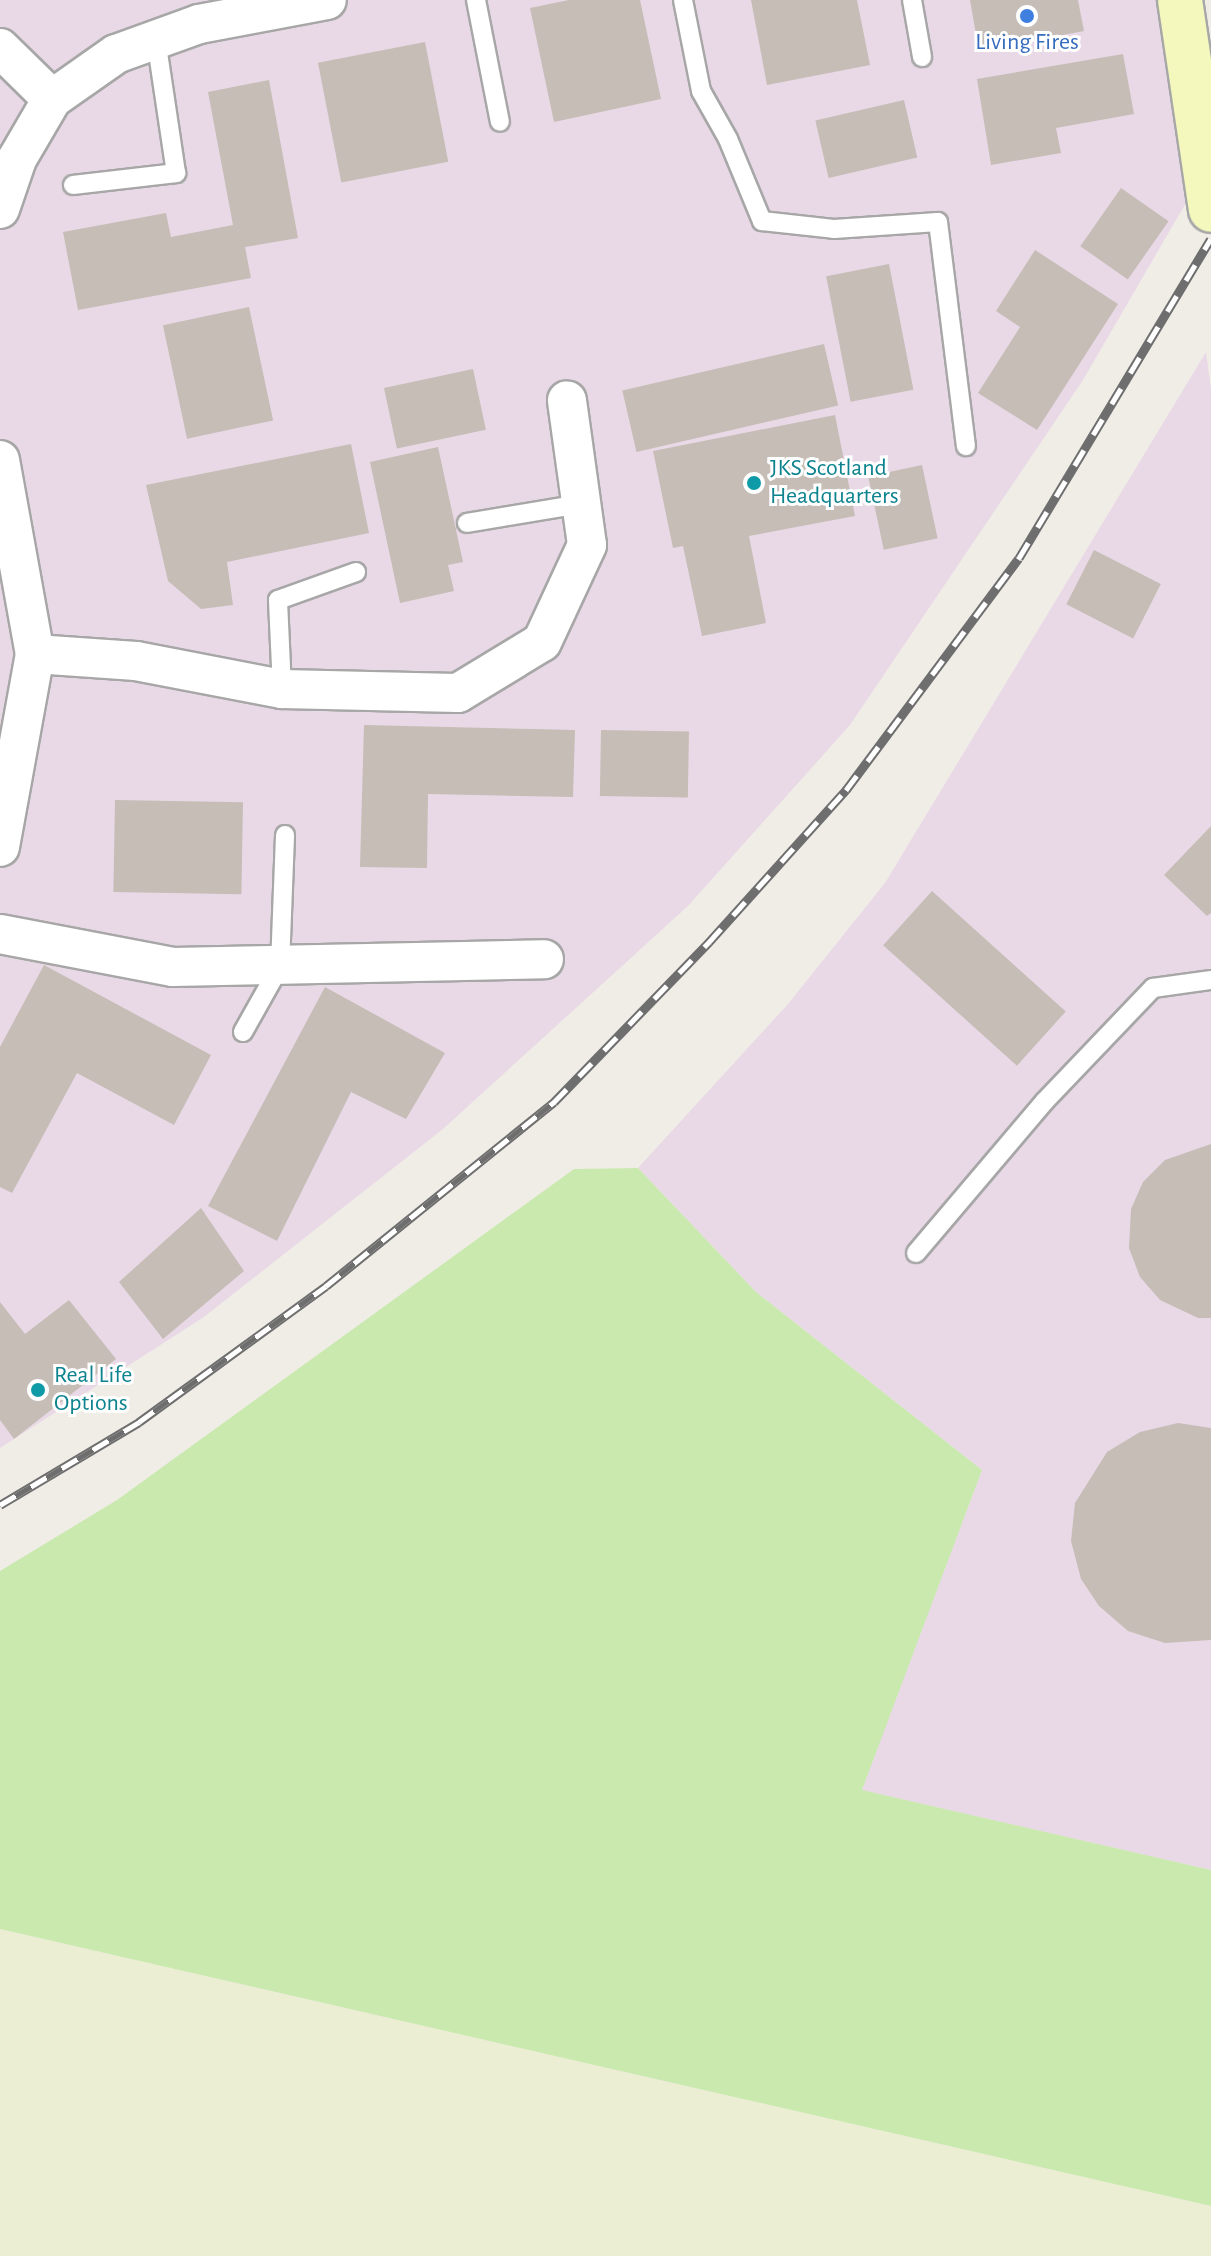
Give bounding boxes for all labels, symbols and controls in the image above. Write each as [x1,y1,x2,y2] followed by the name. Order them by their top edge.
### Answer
[1018,7,1036,25] marker: Living Fires
[975,29,1079,57] place label: Living Fires
[770,455,899,511] place label: JKS Scotland Headquarters
[745,474,763,492] marker: JKS Scotland Headquarters
[54,1362,132,1418] place label: Real Life Options
[29,1381,47,1399] marker: Real Life Options

